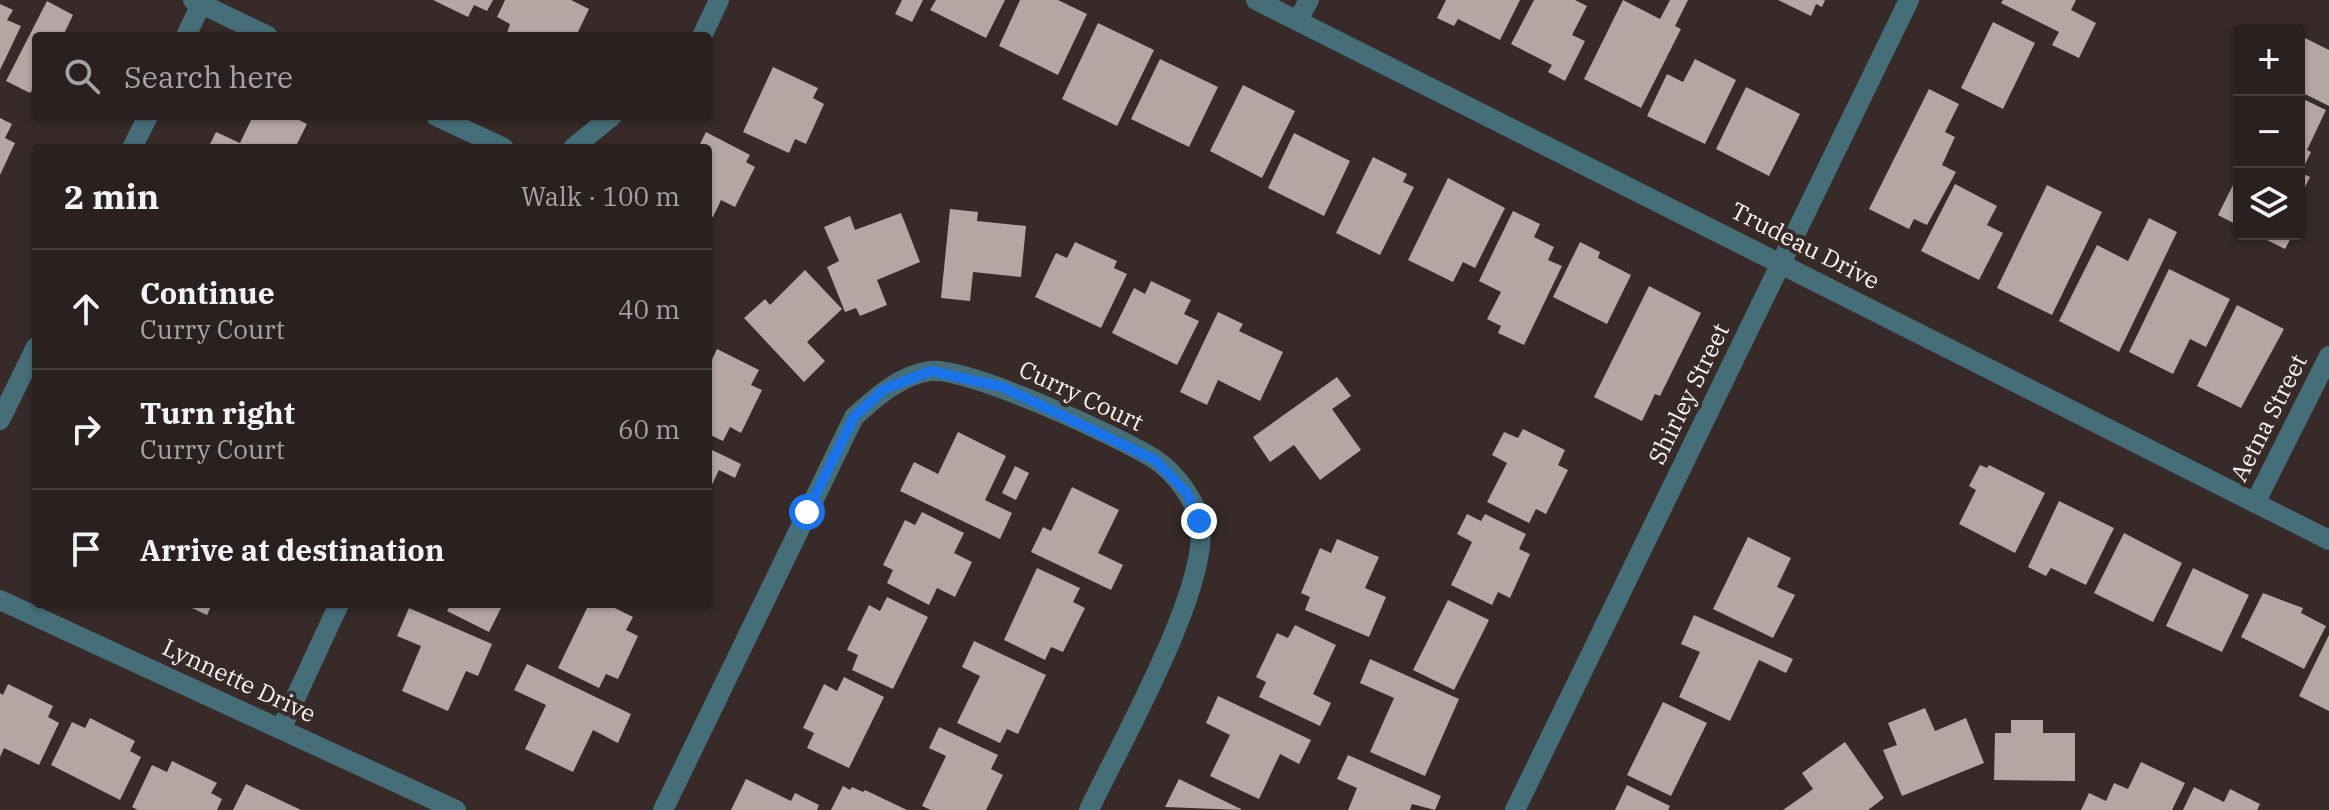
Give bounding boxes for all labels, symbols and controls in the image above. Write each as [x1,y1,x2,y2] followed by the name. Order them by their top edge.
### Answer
[2233,24,2305,240] map controls
[2233,24,2305,96] button: +
[32,32,712,120] search box
[60,54,104,98] icon: search
[124,57,293,96] text: Search here
[2233,96,2305,168] button: −
[2233,168,2305,240] button: layers
[64,174,159,218] text: 2 min
[521,179,680,213] text: Walk · 100 m
[1726,194,1885,296] street label: Trudeau Drive
[140,273,275,312] text: Continue
[64,287,108,331] icon: ahead
[618,292,680,326] text: 40 m
[140,312,285,346] text: Curry Court
[1640,318,1736,469] street label: Shirley Street
[2222,348,2314,487] street label: Aetna Street
[1014,352,1149,438] street label: Curry Court
[140,393,295,432] text: Turn right
[64,407,108,451] icon: right
[618,412,680,446] text: 60 m
[140,432,285,466] text: Curry Court
[789,494,825,530] route start
[1181,503,1217,539] route end
[64,527,108,571] icon: arrive
[140,530,445,569] text: Arrive at destination
[158,631,321,730] street label: Lynnette Drive

